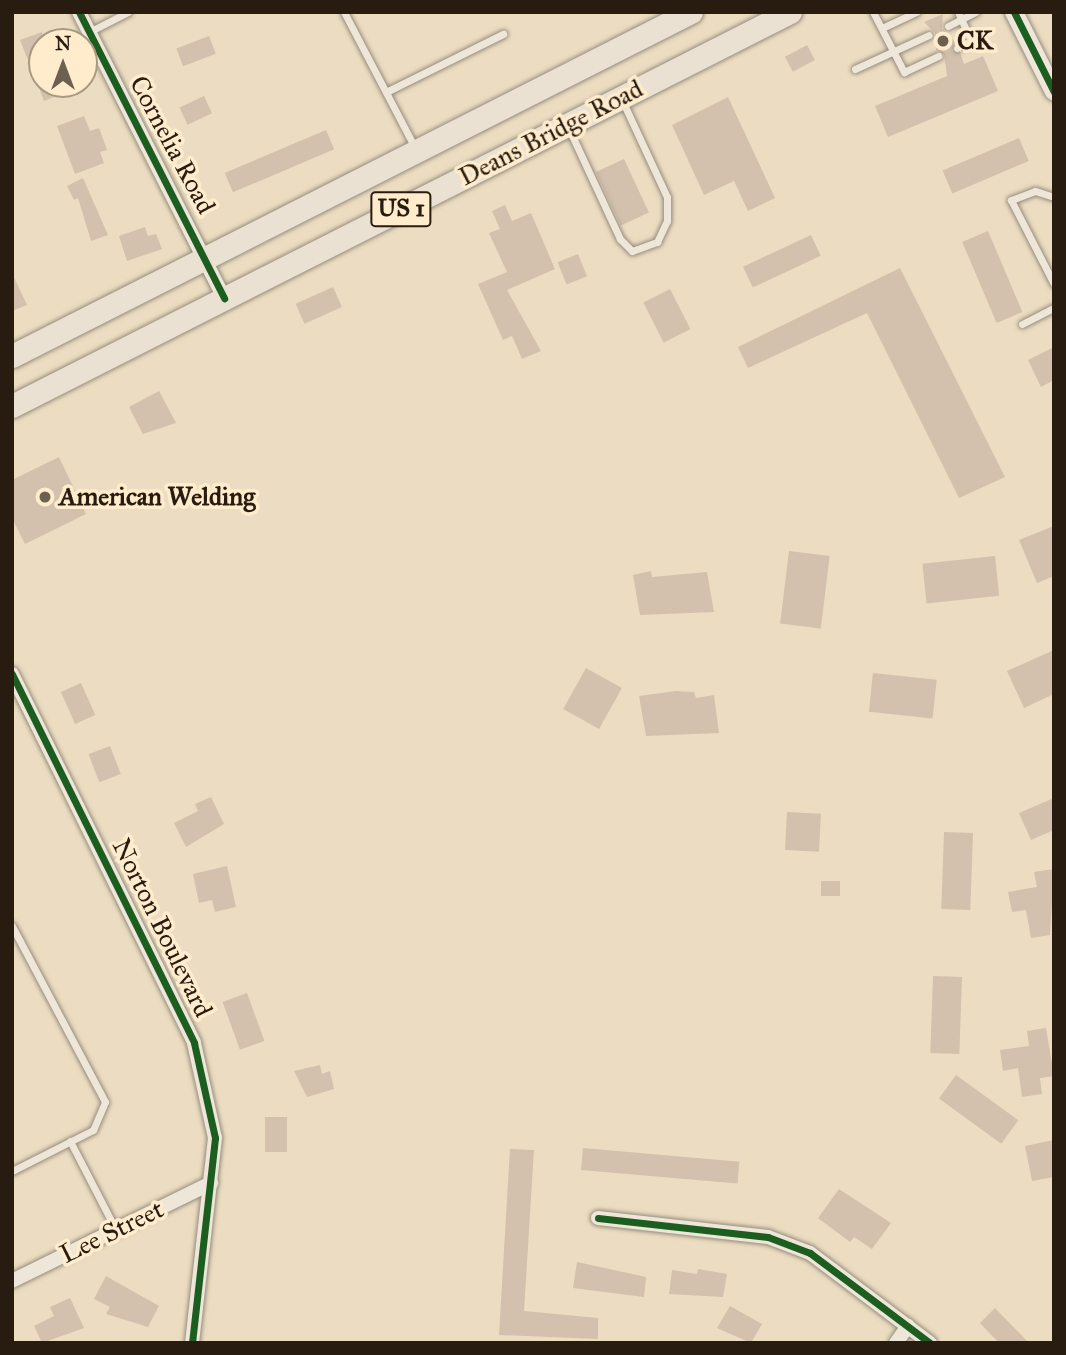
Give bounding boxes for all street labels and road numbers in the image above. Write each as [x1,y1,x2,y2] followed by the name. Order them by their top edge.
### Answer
[123,71,221,219] street label: Cornelia Road
[454,73,648,193] street label: Deans Bridge Road
[370,188,432,230] road number: US 1
[105,834,219,1022] street label: Norton Boulevard
[55,1194,169,1270] street label: Lee Street

